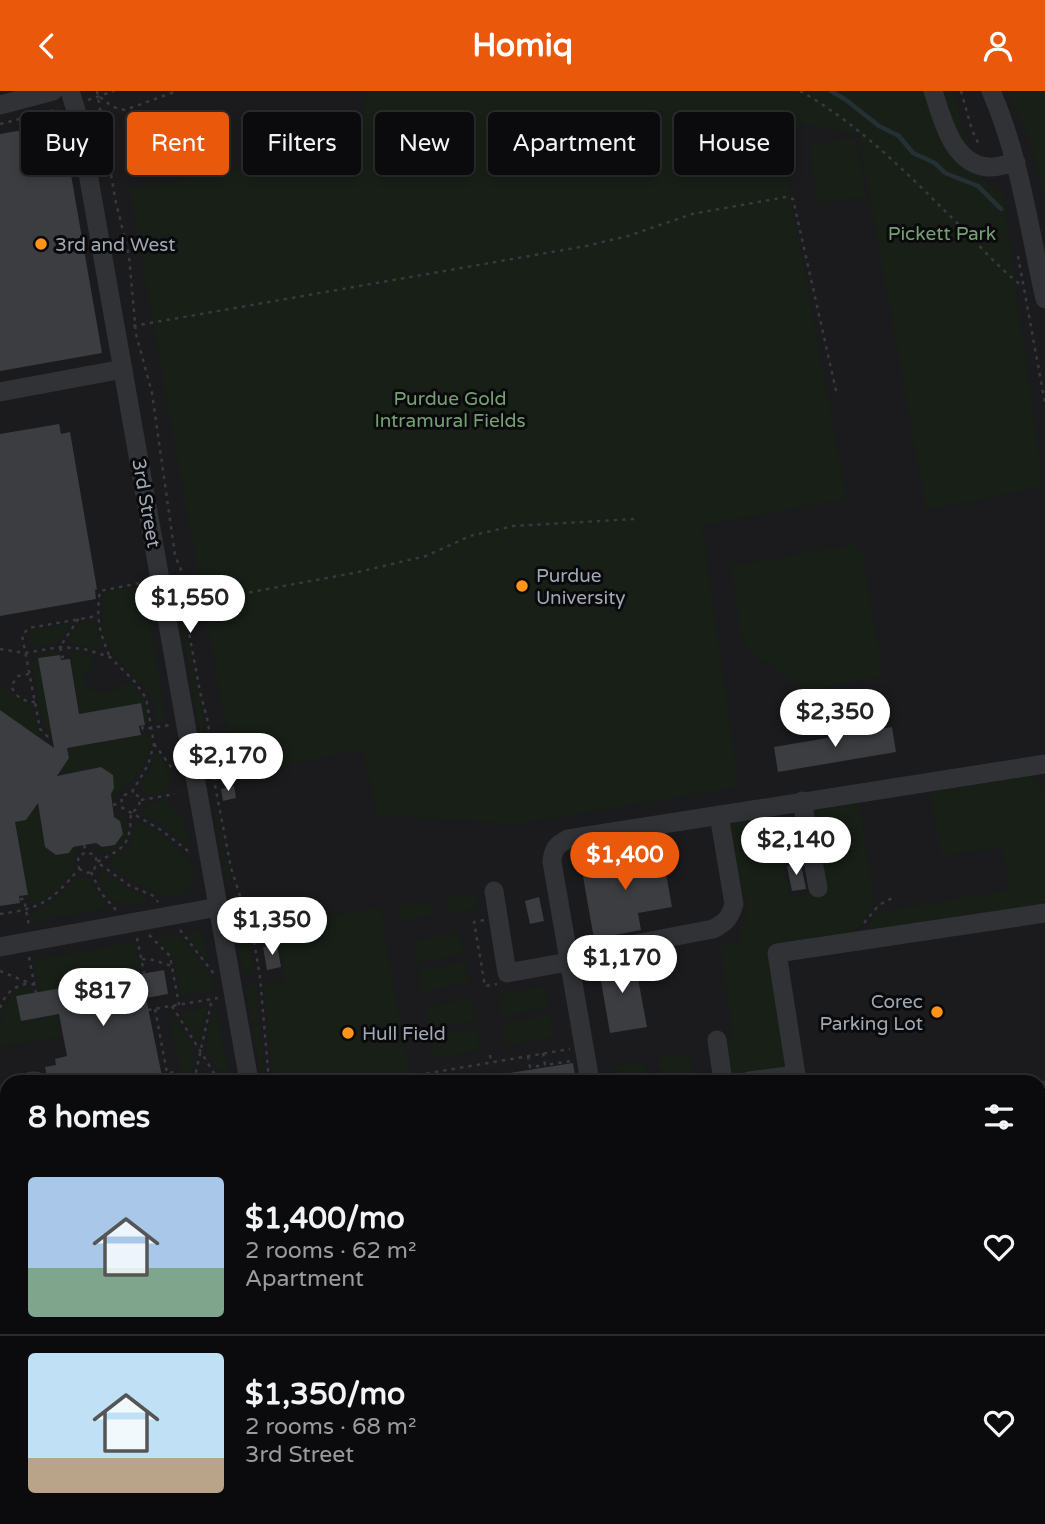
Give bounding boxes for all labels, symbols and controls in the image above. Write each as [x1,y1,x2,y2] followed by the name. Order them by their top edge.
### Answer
[28,27,66,65] icon: back
[472,27,573,65] text: Homiq
[979,27,1017,65] icon: person
[21,112,113,175] chip: Buy
[127,112,229,175] chip: Rent
[243,112,361,175] chip: Filters
[375,112,474,175] chip: New
[488,112,660,175] chip: Apartment
[674,112,794,175] chip: House
[888,223,996,245] park label: Pickett Park
[55,234,175,256] place label: 3rd and West
[33,236,49,252] marker: 3rd and West
[374,388,526,432] park label: Purdue Gold Intramural Fields
[127,457,165,549] street label: 3rd Street
[536,565,626,609] place label: Purdue University
[133,575,247,635] pin: $1,550
[514,578,530,594] marker: Purdue University
[151,584,229,612] text: $1,550
[778,689,892,749] pin: $2,350
[796,698,874,726] text: $2,350
[171,733,285,793] pin: $2,170
[189,742,267,770] text: $2,170
[739,817,853,877] pin: $2,140
[757,826,835,854] text: $2,140
[568,833,682,892] pin: $1,400
[586,841,664,869] text: $1,400
[215,897,329,957] pin: $1,350
[233,906,311,934] text: $1,350
[565,935,679,995] pin: $1,170
[583,944,661,972] text: $1,170
[62,969,144,1028] pin: $817
[74,977,132,1005] text: $817
[820,991,923,1035] place label: Corec Parking Lot
[929,1004,945,1020] marker: Corec Parking Lot
[362,1023,446,1045] place label: Hull Field
[340,1025,356,1041] marker: Hull Field
[980,1098,1018,1136] icon: filters
[28,1099,150,1136] text: 8 homes
[245,1200,405,1237] text: $1,400/mo
[84,1205,168,1289] icon: home
[980,1228,1018,1266] icon: heart
[245,1237,416,1265] text: 2 rooms · 62 m²
[245,1265,364,1293] text: Apartment
[245,1376,405,1413] text: $1,350/mo
[84,1381,168,1465] icon: home
[980,1404,1018,1442] icon: heart
[245,1413,416,1441] text: 2 rooms · 68 m²
[245,1441,354,1469] text: 3rd Street

